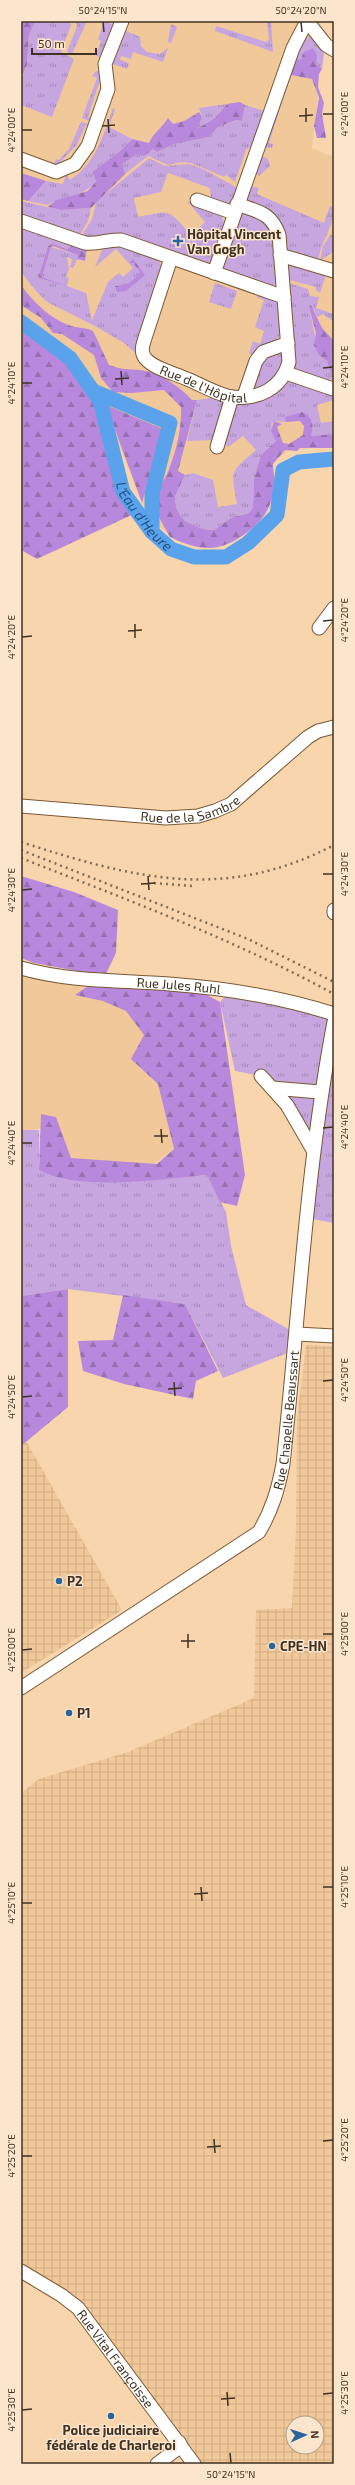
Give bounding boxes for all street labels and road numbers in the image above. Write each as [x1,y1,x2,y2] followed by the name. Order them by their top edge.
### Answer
[157,361,248,405] street label: Rue de l'Hôpital
[140,792,243,826] street label: Rue de la Sambre
[136,974,222,997] street label: Rue Jules Ruhl
[269,1350,302,1491] street label: Rue Chapelle Beaussart
[74,2306,157,2411] street label: Rue Vital Françoisse

